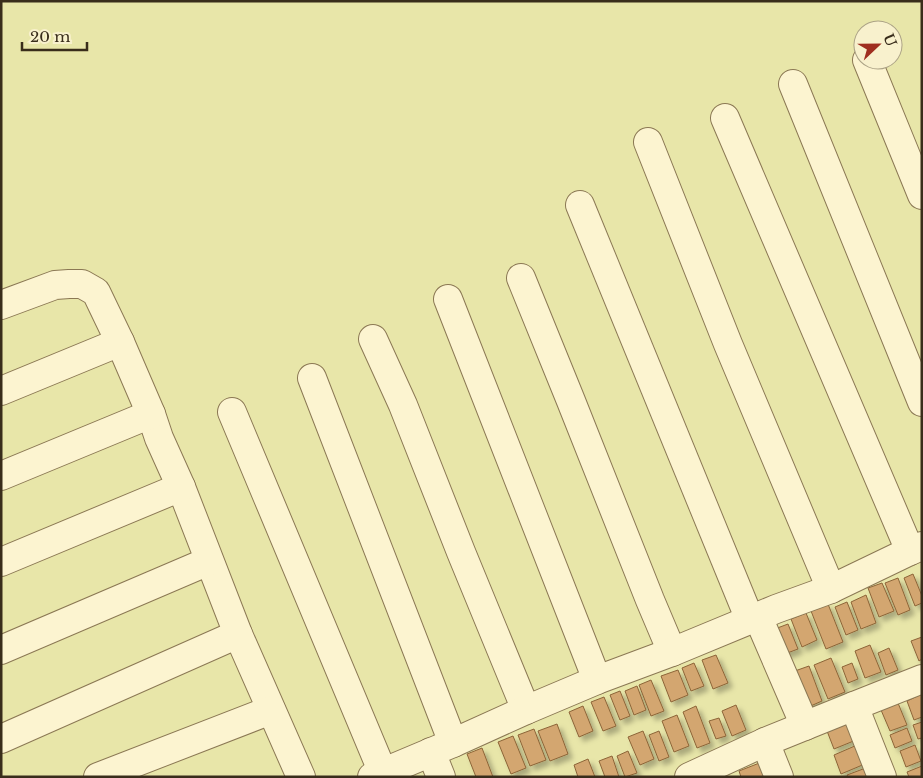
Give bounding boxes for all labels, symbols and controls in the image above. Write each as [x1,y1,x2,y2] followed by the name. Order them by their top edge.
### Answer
[22,20,88,52] scale bar
[853,20,903,70] north arrow
[30,27,70,46] text: 20 m
[879,31,901,50] text: U

